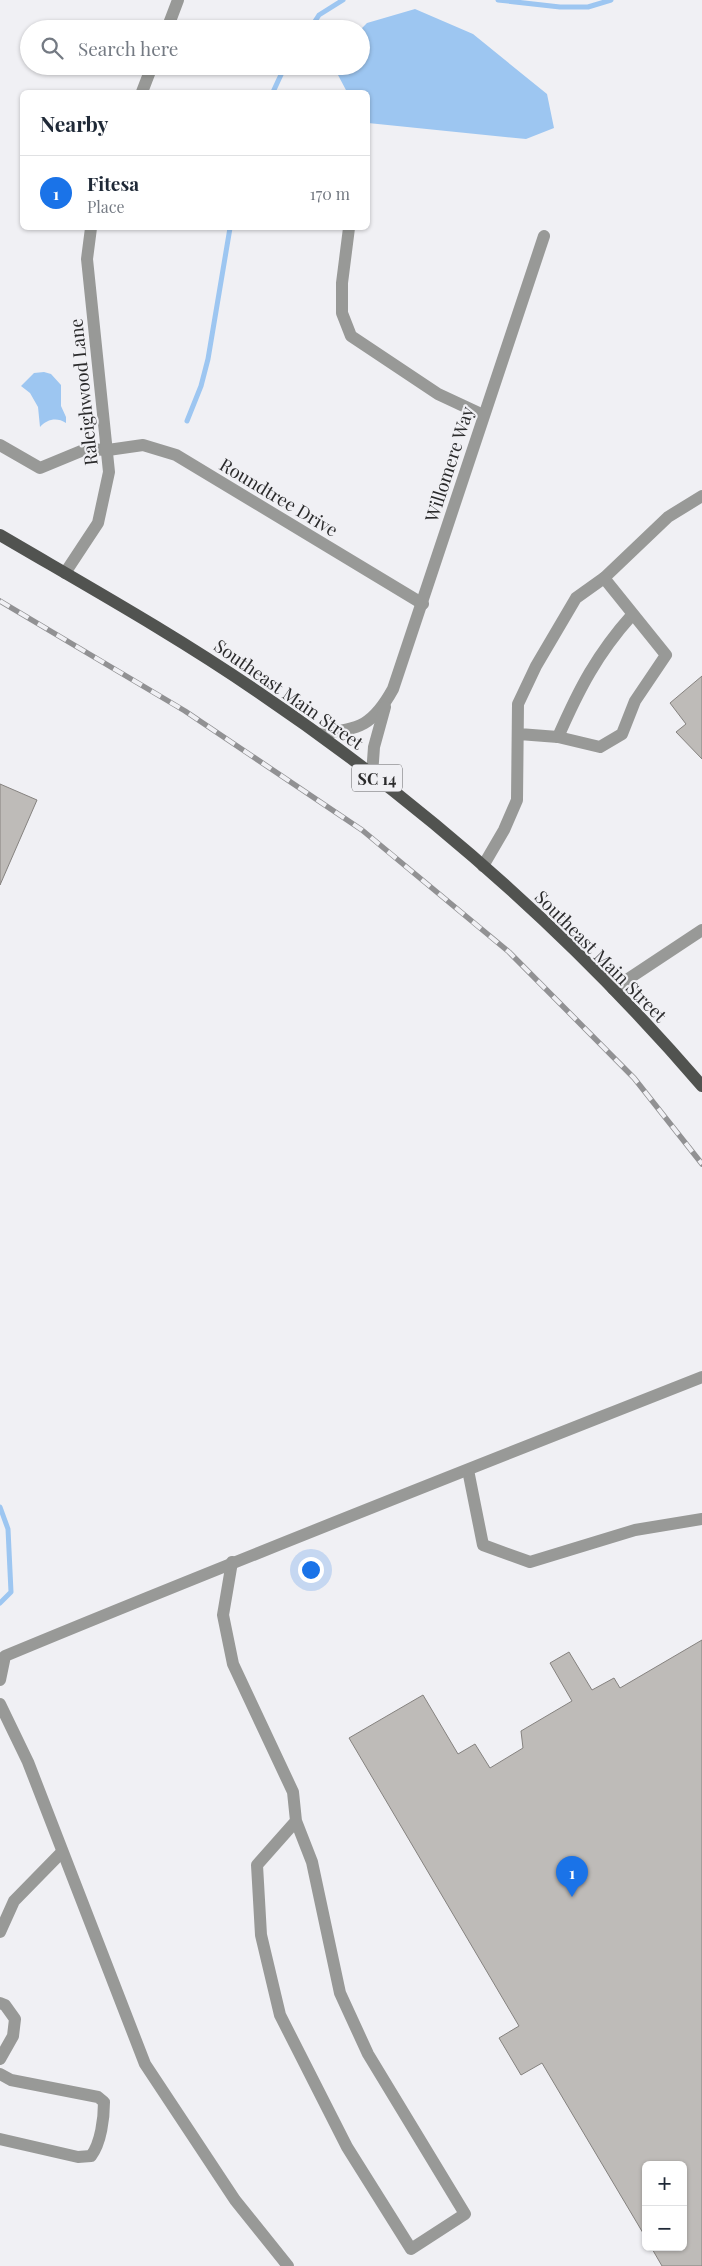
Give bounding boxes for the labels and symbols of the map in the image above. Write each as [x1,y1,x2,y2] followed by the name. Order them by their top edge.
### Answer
[63,317,103,467] street label: Raleighwood Lane
[419,403,479,526] street label: Willomere Way
[215,452,343,542] street label: Roundtree Drive
[210,633,369,755] street label: Southeast Main Street
[352,764,402,791] road number: SC 14
[530,885,673,1028] street label: Southeast Main Street
[298,1557,324,1583] your location
[556,1856,588,1897] pin: 1

